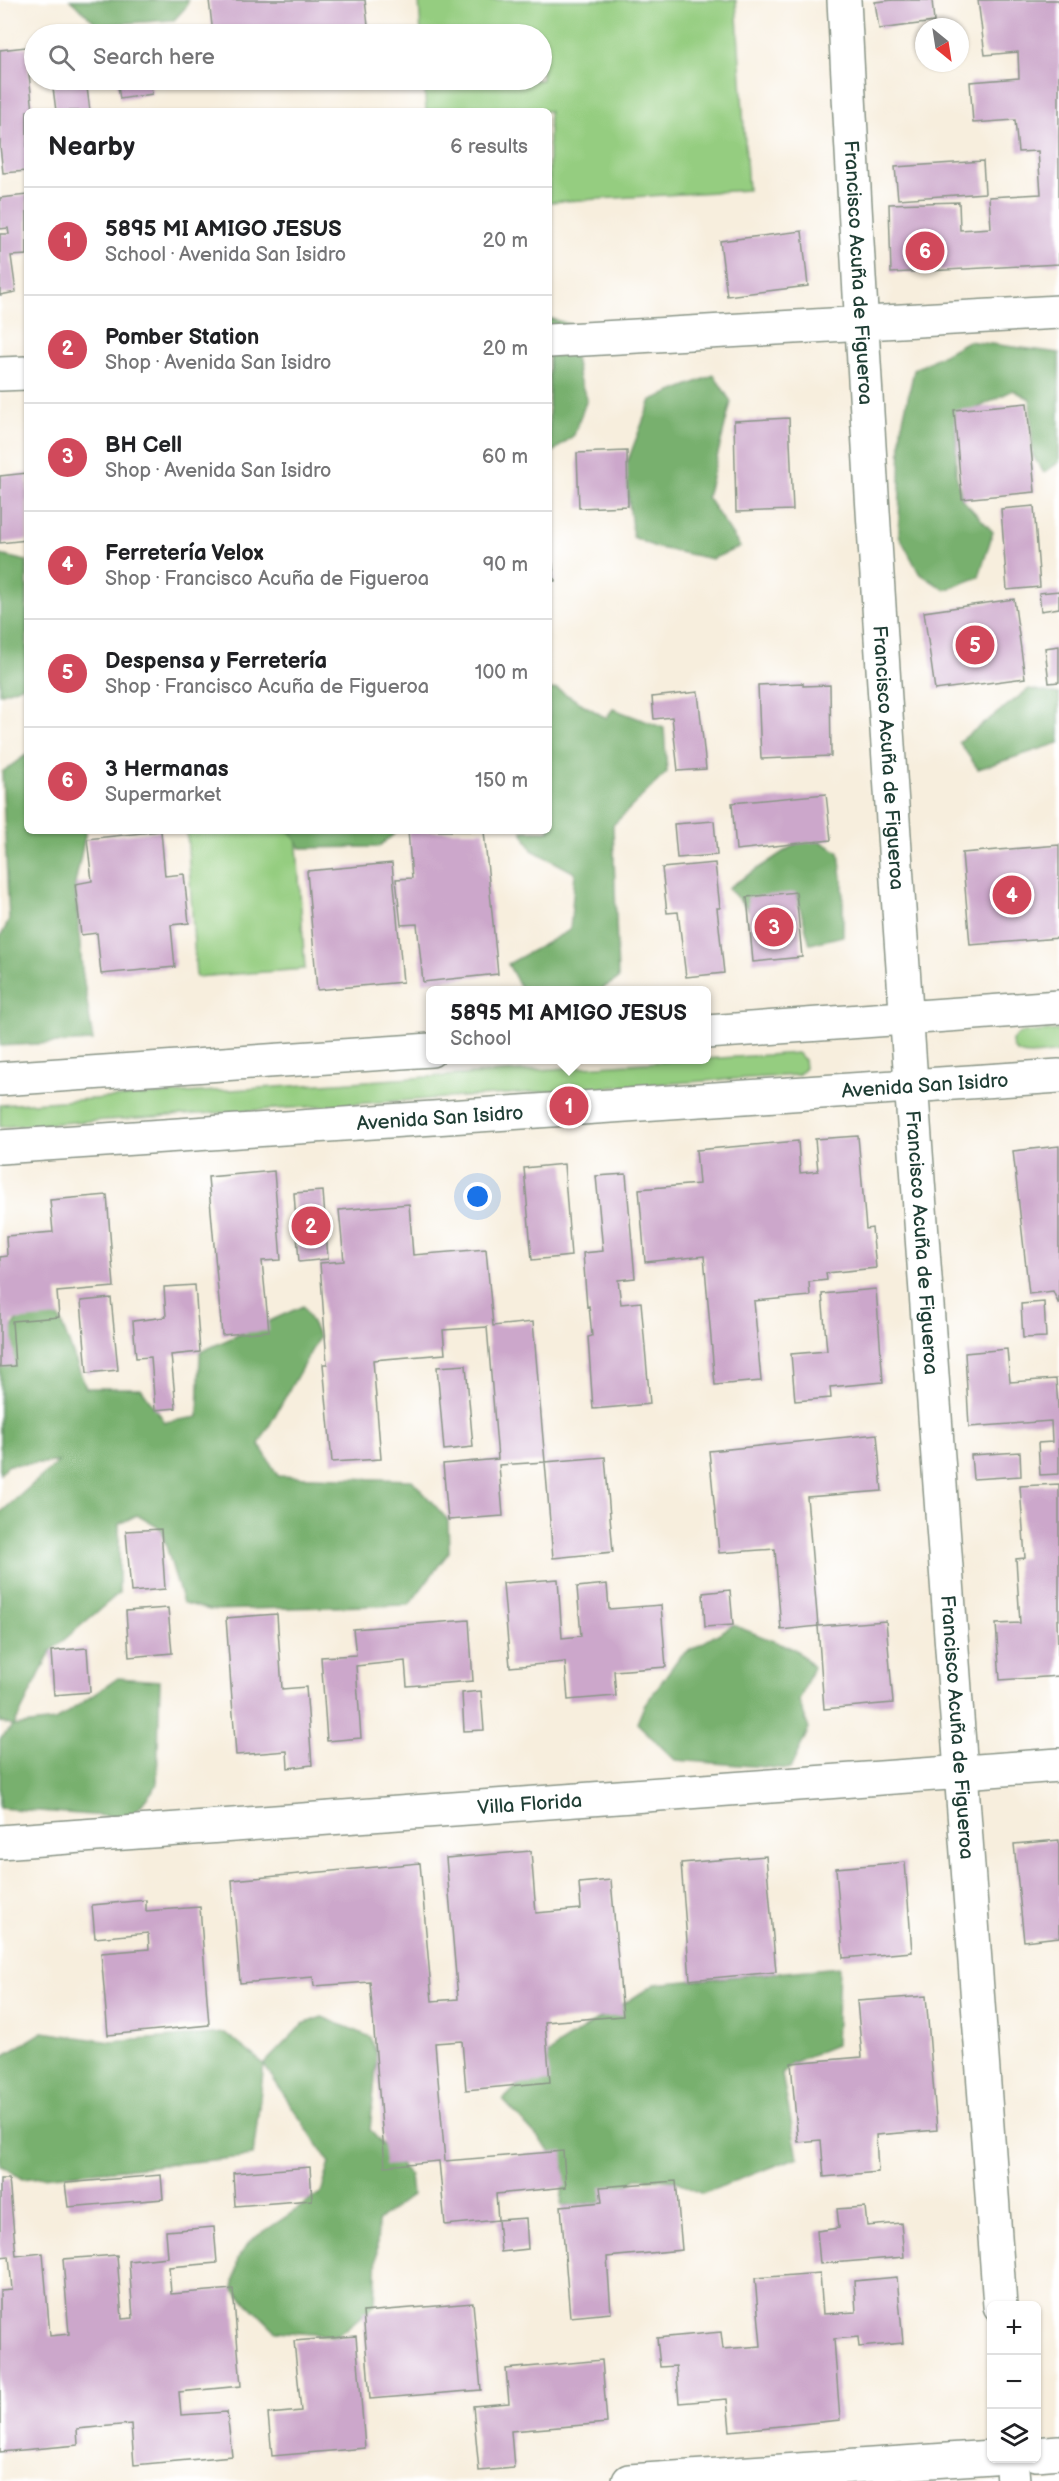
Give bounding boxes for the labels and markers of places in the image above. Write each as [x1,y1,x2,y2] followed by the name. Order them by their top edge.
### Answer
[906,228,944,274] pin: 6
[956,622,994,668] pin: 5
[992,872,1032,918] pin: 4
[754,904,794,950] pin: 3
[550,1084,588,1128] pin: 1
[292,1204,330,1248] pin: 2

